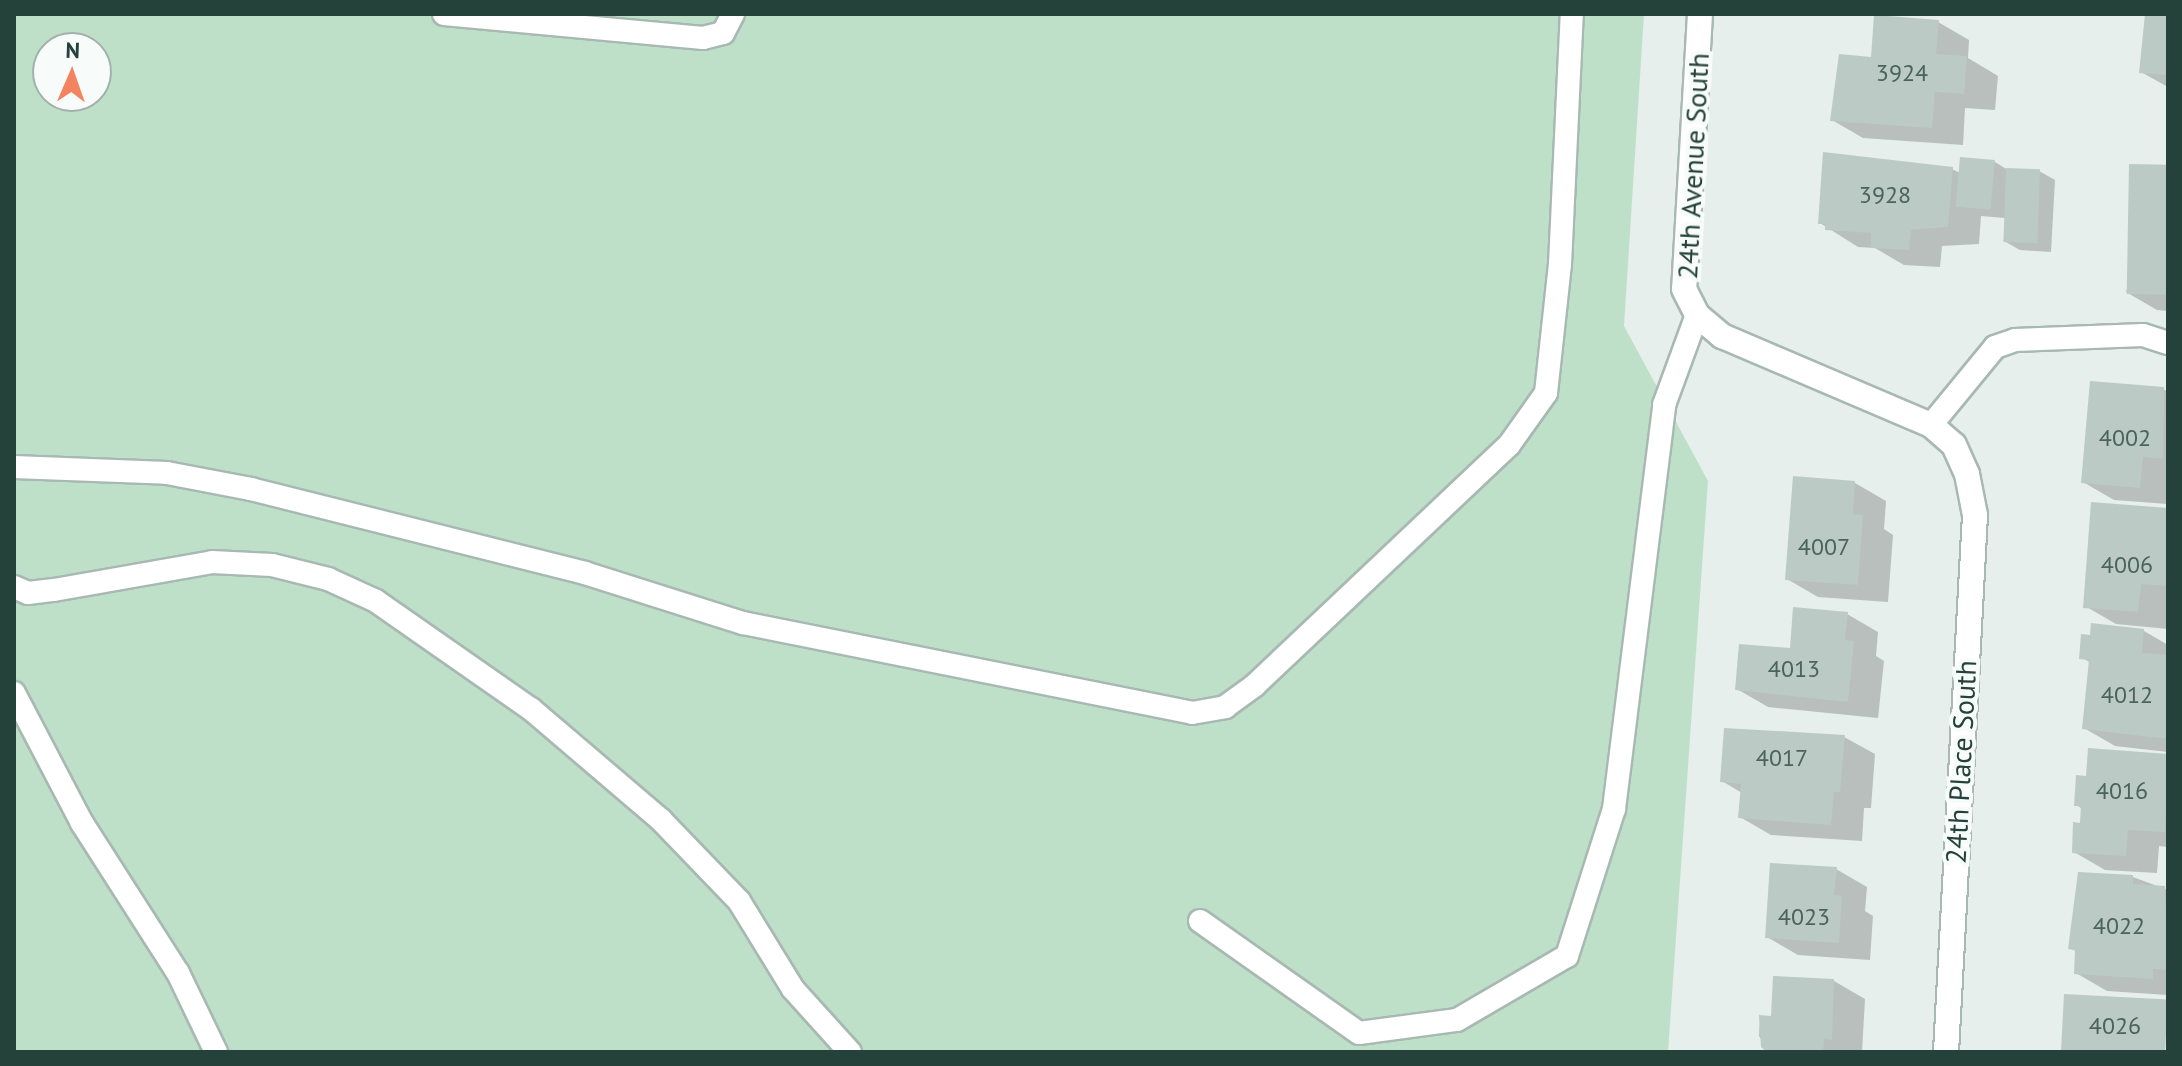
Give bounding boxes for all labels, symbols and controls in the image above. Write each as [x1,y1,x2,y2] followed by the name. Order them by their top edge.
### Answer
[32,32,112,112] north arrow
[65,36,80,64] text: N
[1670,52,1716,280] street label: 24th Avenue South
[1876,59,1928,87] house number: 3924
[1859,181,1911,209] house number: 3928
[2099,424,2151,452] house number: 4002
[1798,533,1850,561] house number: 4007
[2101,551,2153,579] house number: 4006
[1768,655,1820,683] house number: 4013
[1939,659,1983,865] street label: 24th Place South
[2101,681,2153,709] house number: 4012
[1756,744,1808,772] house number: 4017
[2096,777,2148,805] house number: 4016
[1778,903,1830,931] house number: 4023
[2093,912,2145,940] house number: 4022
[2089,1012,2141,1040] house number: 4026

